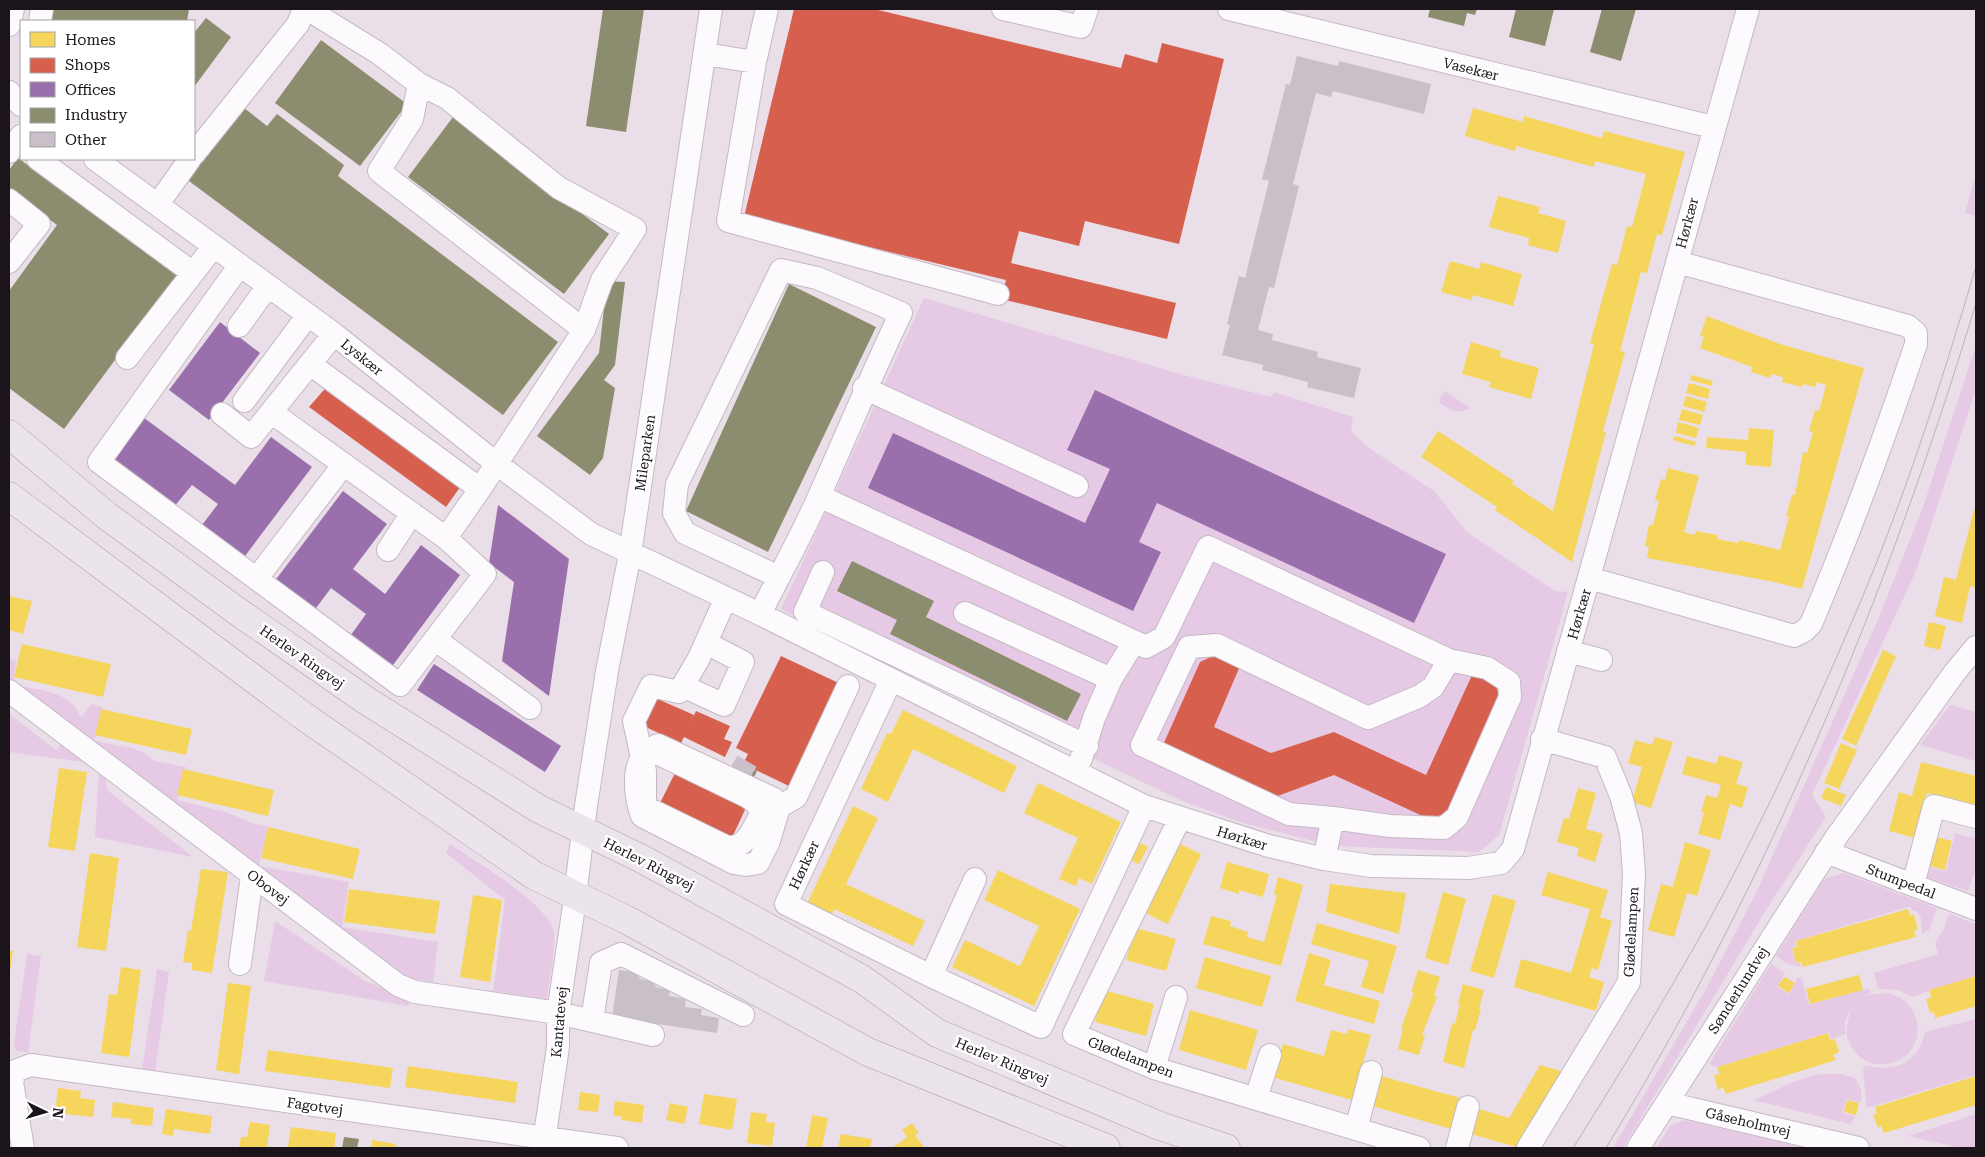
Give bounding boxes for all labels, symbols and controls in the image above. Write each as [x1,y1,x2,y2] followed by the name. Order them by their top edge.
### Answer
[20,20,195,160] legend
[65,31,116,49] text: Homes
[1442,54,1501,84] street label: Vasekær
[65,56,110,74] text: Shops
[65,81,116,99] text: Offices
[65,106,127,124] text: Industry
[65,131,107,149] text: Other
[1673,196,1702,250] street label: Hørkær
[338,335,386,379] street label: Lyskær
[632,414,658,492] street label: Mileparken
[1564,587,1594,641] street label: Hørkær
[257,622,347,692] street label: Herlev Ringvej
[1215,823,1269,853] street label: Hørkær
[601,834,697,894] street label: Herlev Ringvej
[786,838,822,892] street label: Hørkær
[1864,860,1939,902] street label: Stumpedal
[244,866,292,908] street label: Obovej
[1621,886,1641,978] street label: Glødelampen
[1705,943,1771,1037] street label: Sønderlundvej
[548,986,570,1058] street label: Kantatevej
[1086,1033,1176,1081] street label: Glødelampen
[953,1034,1051,1088] street label: Herlev Ringvej
[20,1087,70,1137] north arrow
[286,1094,344,1118] street label: Fagotvej
[1704,1104,1792,1140] street label: Gåseholmvej
[49,1107,66,1119] text: N

